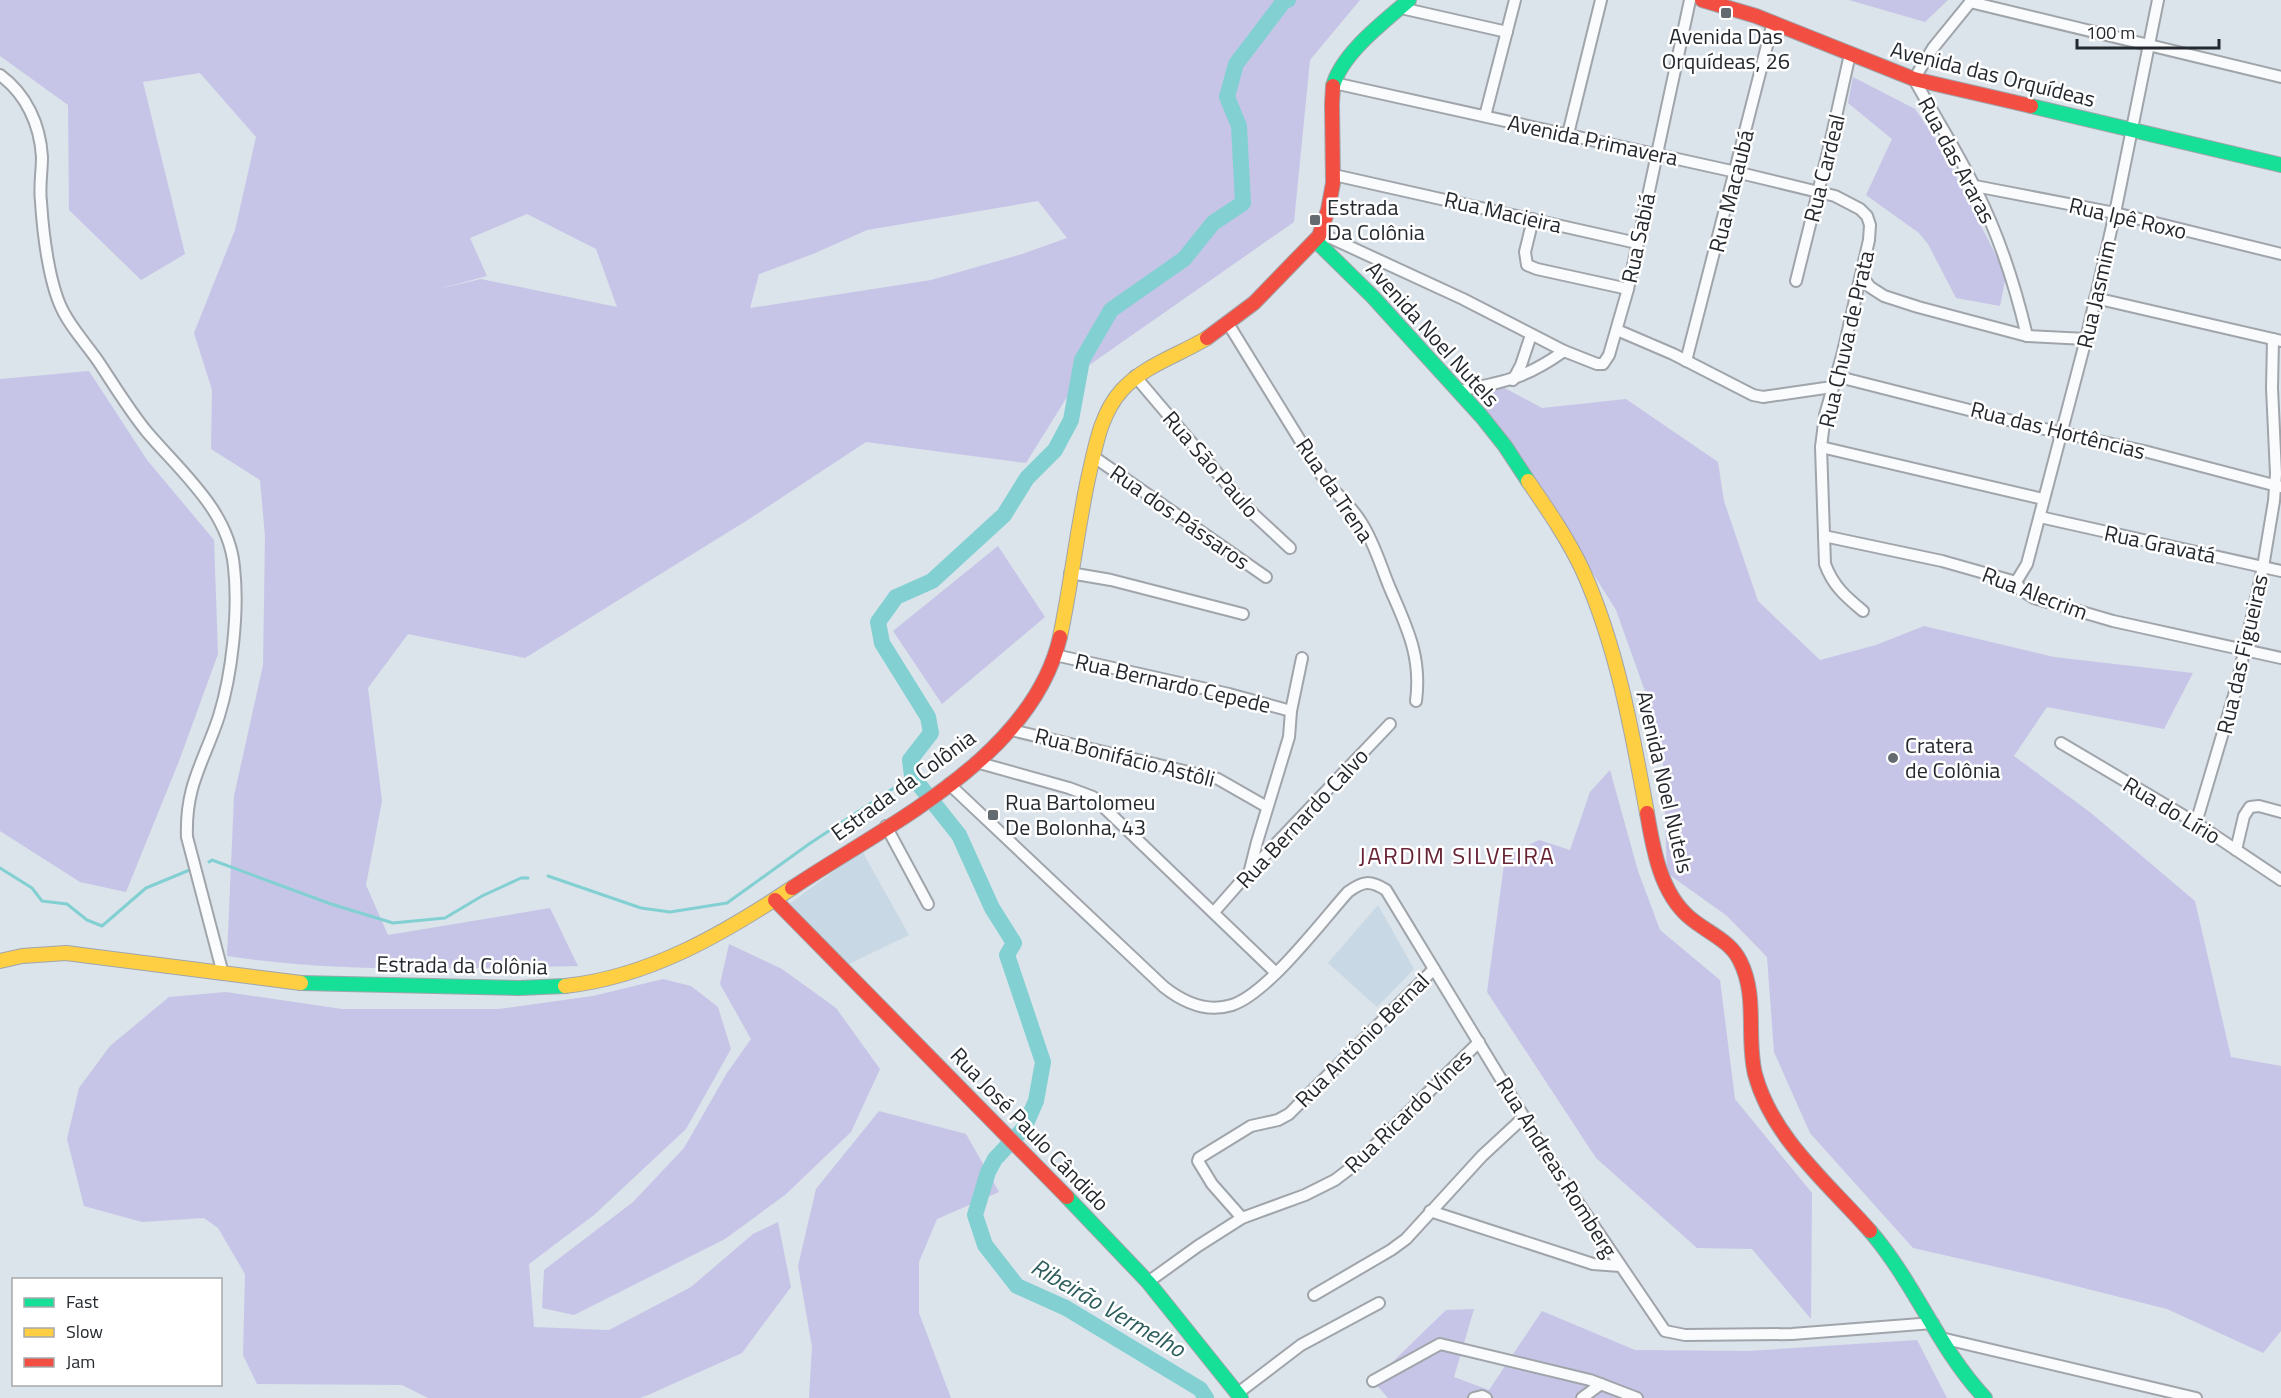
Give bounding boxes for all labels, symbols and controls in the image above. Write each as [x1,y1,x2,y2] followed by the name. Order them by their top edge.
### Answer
[1719,6,1733,20] marker: Avenida Das Orquídeas, 26
[2077,12,2220,50] scale bar
[1662,19,1790,78] place label: Avenida Das Orquídeas, 26
[2086,19,2135,46] text: 100 m
[1887,32,2099,116] street label: Avenida das Orquídeas
[1909,90,2005,230] street label: Rua das Araras
[1505,105,1681,175] street label: Avenida Primavera
[1794,110,1854,226] street label: Rua Cardeal
[1699,126,1763,256] street label: Rua Macaubá
[1441,182,1565,242] street label: Rua Macieira
[2066,188,2190,248] street label: Rua Ipê Roxo
[1327,190,1425,249] place label: Estrada Da Colônia
[1612,190,1664,286] street label: Rua Sabiá
[1308,213,1322,227] marker: Estrada Da Colônia
[2067,236,2125,352] street label: Rua Jasmim
[1809,247,1883,431] street label: Rua Chuva de Prata
[1358,253,1508,415] street label: Avenida Noel Nutels
[1967,392,2149,468] street label: Rua das Hortências
[1155,403,1267,525] street label: Rua São Paulo
[1287,431,1383,549] street label: Rua da Trena
[1103,456,1257,578] street label: Rua dos Pássaros
[2101,516,2219,572] street label: Rua Gravatá
[1977,557,2093,629] street label: Rua Alecrim
[2207,571,2277,737] street label: Rua das Figueiras
[1072,644,1274,722] street label: Rua Bernardo Cepede
[1627,687,1703,877] street label: Avenida Noel Nutels
[1031,718,1219,796] street label: Rua Bonifácio Astôli
[824,721,982,849] street label: Estrada da Colônia
[1905,728,2000,787] place label: Cratera de Colônia
[1228,740,1376,896] street label: Rua Bernardo Calvo
[1886,751,1900,765] marker: Cratera de Colônia
[2117,767,2227,853] street label: Rua do Lírio
[1005,785,1155,844] place label: Rua Bartolomeu De Bolonha, 43
[986,808,1000,822] marker: Rua Bartolomeu De Bolonha, 43
[1359,837,1555,873] district label: JARDIM SILVEIRA
[376,947,548,983] street label: Estrada da Colônia
[1287,965,1437,1115] street label: Rua Antônio Bernal
[942,1039,1118,1219] street label: Rua José Paulo Cândido
[1336,1041,1480,1181] street label: Rua Ricardo Vines
[1488,1070,1626,1264] street label: Rua Andreas Romberg
[1025,1248,1193,1366] water label: Ribeirão Vermelho
[12,1278,222,1386] legend
[66,1288,99,1315] text: Fast
[66,1318,103,1345] text: Slow
[66,1348,95,1375] text: Jam

